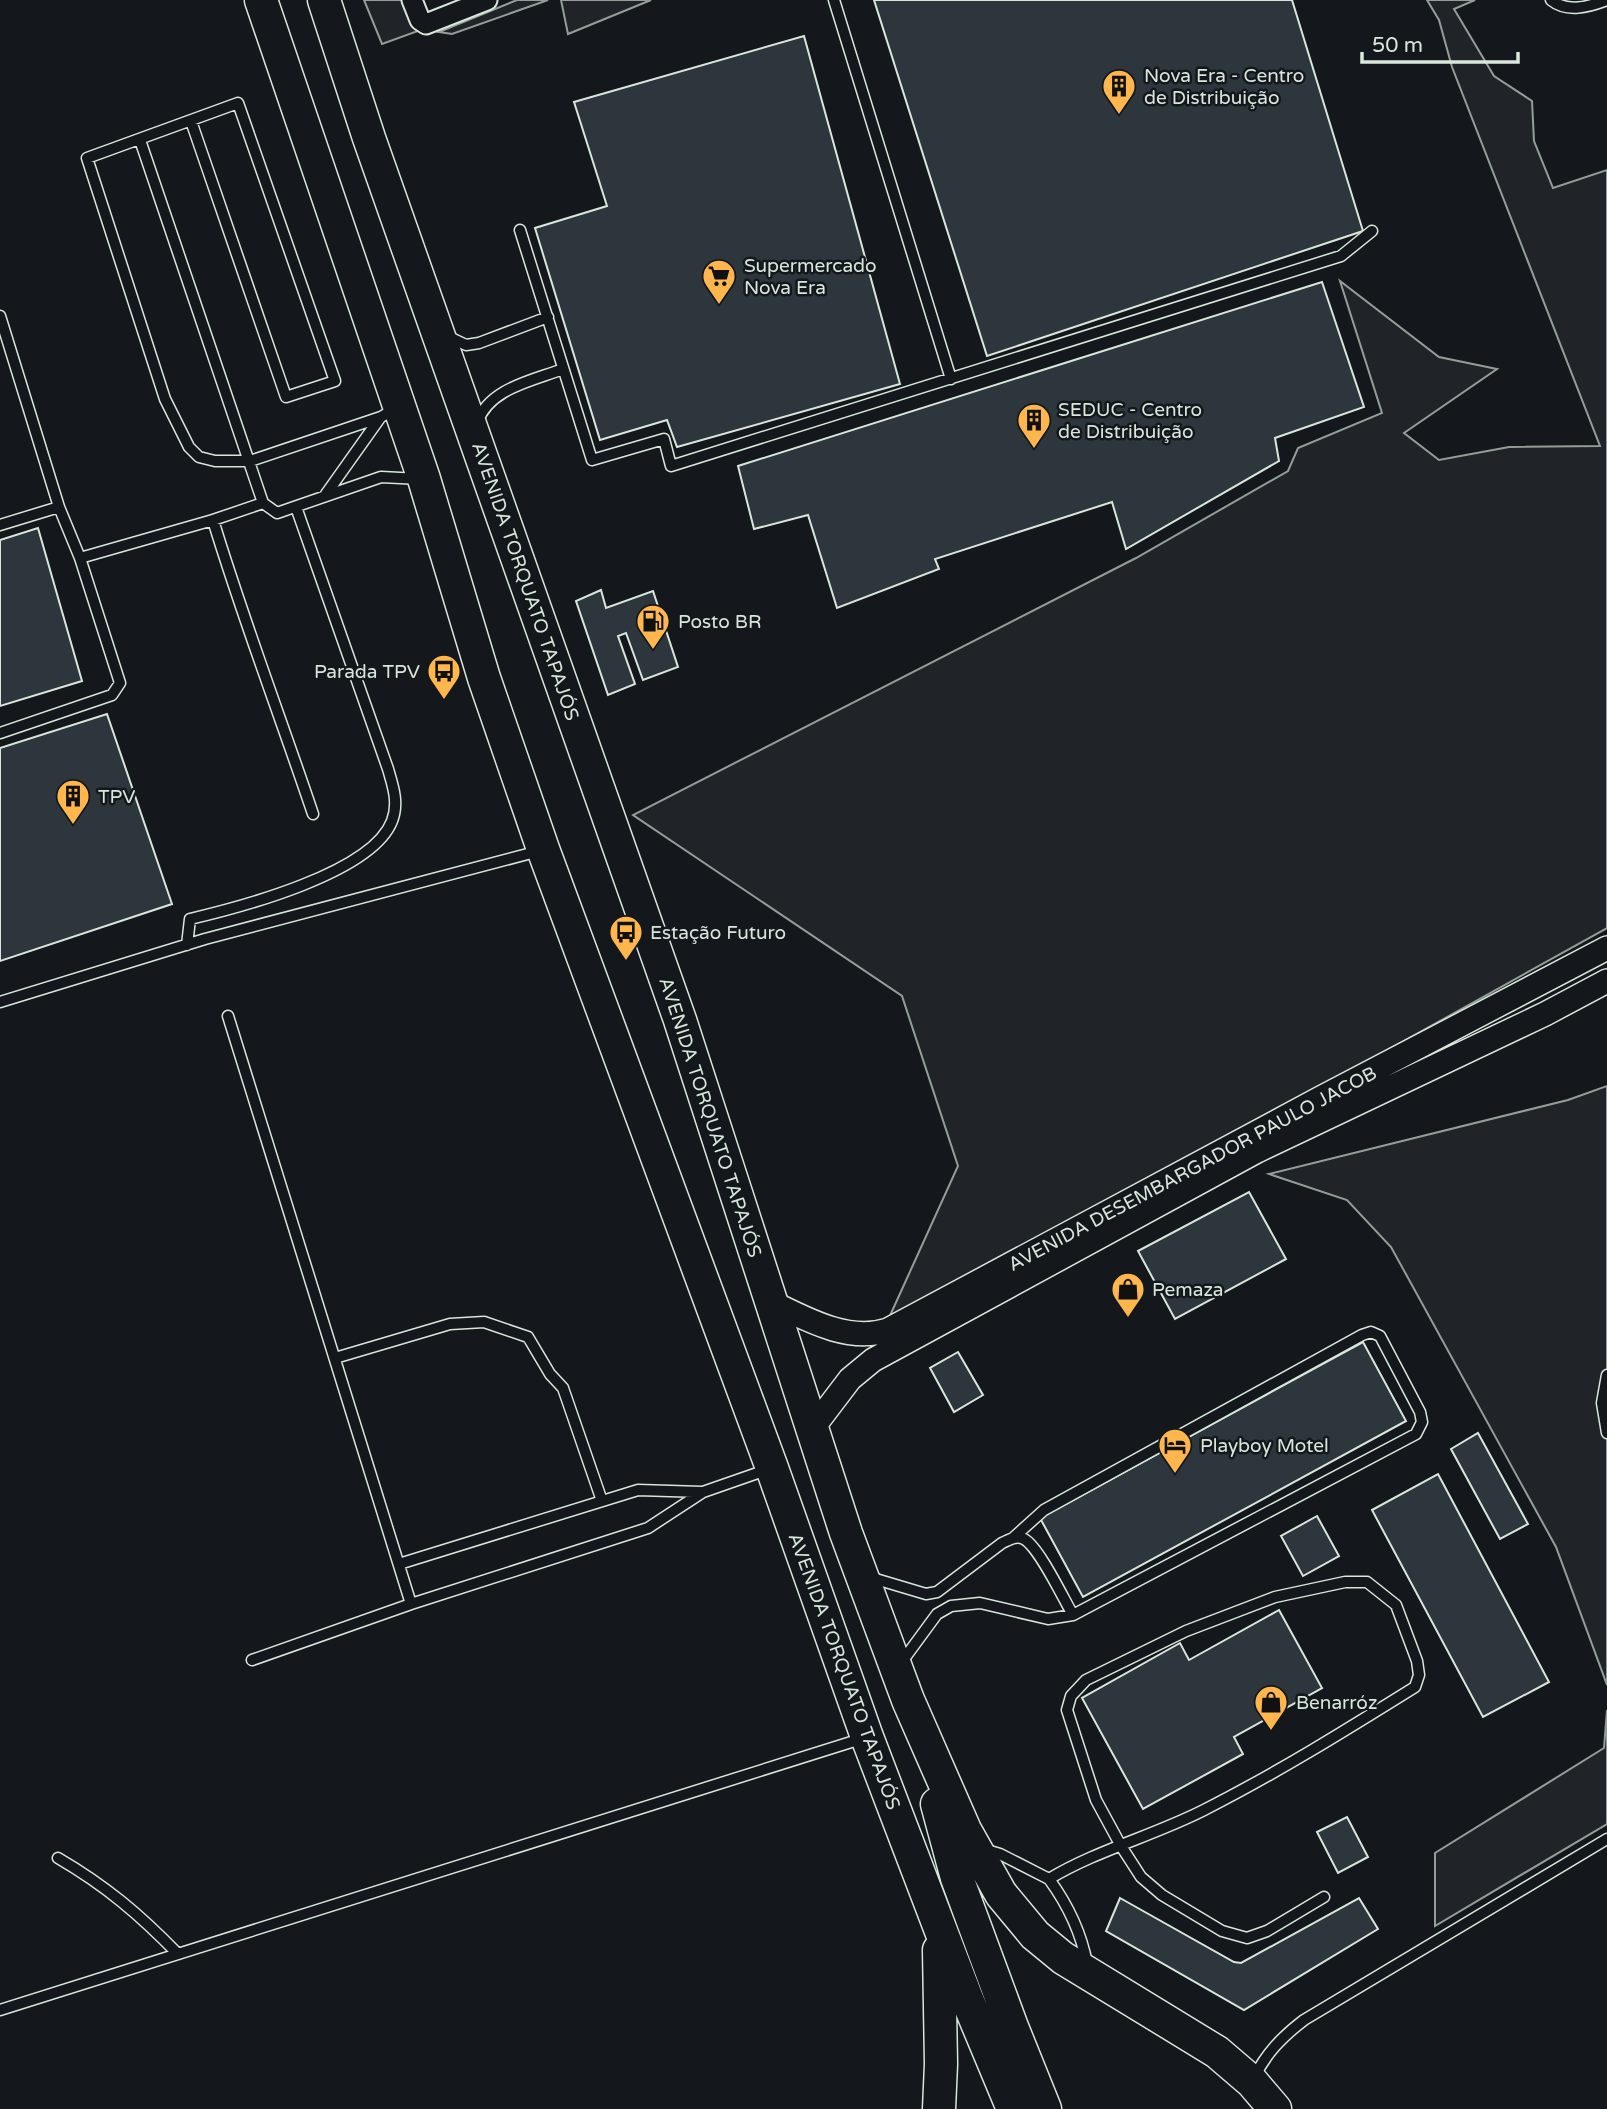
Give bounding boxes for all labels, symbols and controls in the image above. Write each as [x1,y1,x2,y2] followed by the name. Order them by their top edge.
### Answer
[1362,21,1518,65] scale bar
[1372,33,1423,58] text: 50 m
[1144,65,1304,109] place label: Nova Era - Centro de Distribuição
[1100,67,1138,116] building icon: Nova Era - Centro de Distribuição
[744,255,877,299] place label: Supermercado Nova Era
[700,257,738,306] supermarket icon: Supermercado Nova Era
[1058,399,1202,443] place label: SEDUC - Centro de Distribuição
[1015,401,1053,450] building icon: SEDUC - Centro de Distribuição
[467,439,584,723] street label: AVENIDA TORQUATO TAPAJÓS
[634,602,672,651] fuel station icon: Posto BR
[678,611,761,633] place label: Posto BR
[425,652,463,701] bus stop icon: Parada TPV
[314,661,420,683] place label: Parada TPV
[54,777,92,826] building icon: TPV
[98,786,136,808] place label: TPV
[607,913,645,962] bus stop icon: Estação Futuro
[650,922,786,944] place label: Estação Futuro
[654,974,767,1260] street label: AVENIDA TORQUATO TAPAJÓS
[1004,1062,1381,1276] street label: AVENIDA DESEMBARGADOR PAULO JACOB
[1109,1270,1147,1319] shop icon: Pemaza
[1152,1279,1224,1301] place label: Pemaza
[1156,1426,1194,1475] hotel icon: Playboy Motel
[1200,1435,1329,1457] place label: Playboy Motel
[784,1530,905,1813] street label: AVENIDA TORQUATO TAPAJÓS
[1252,1683,1290,1732] shop icon: Benarróz
[1296,1692,1377,1714] place label: Benarróz

